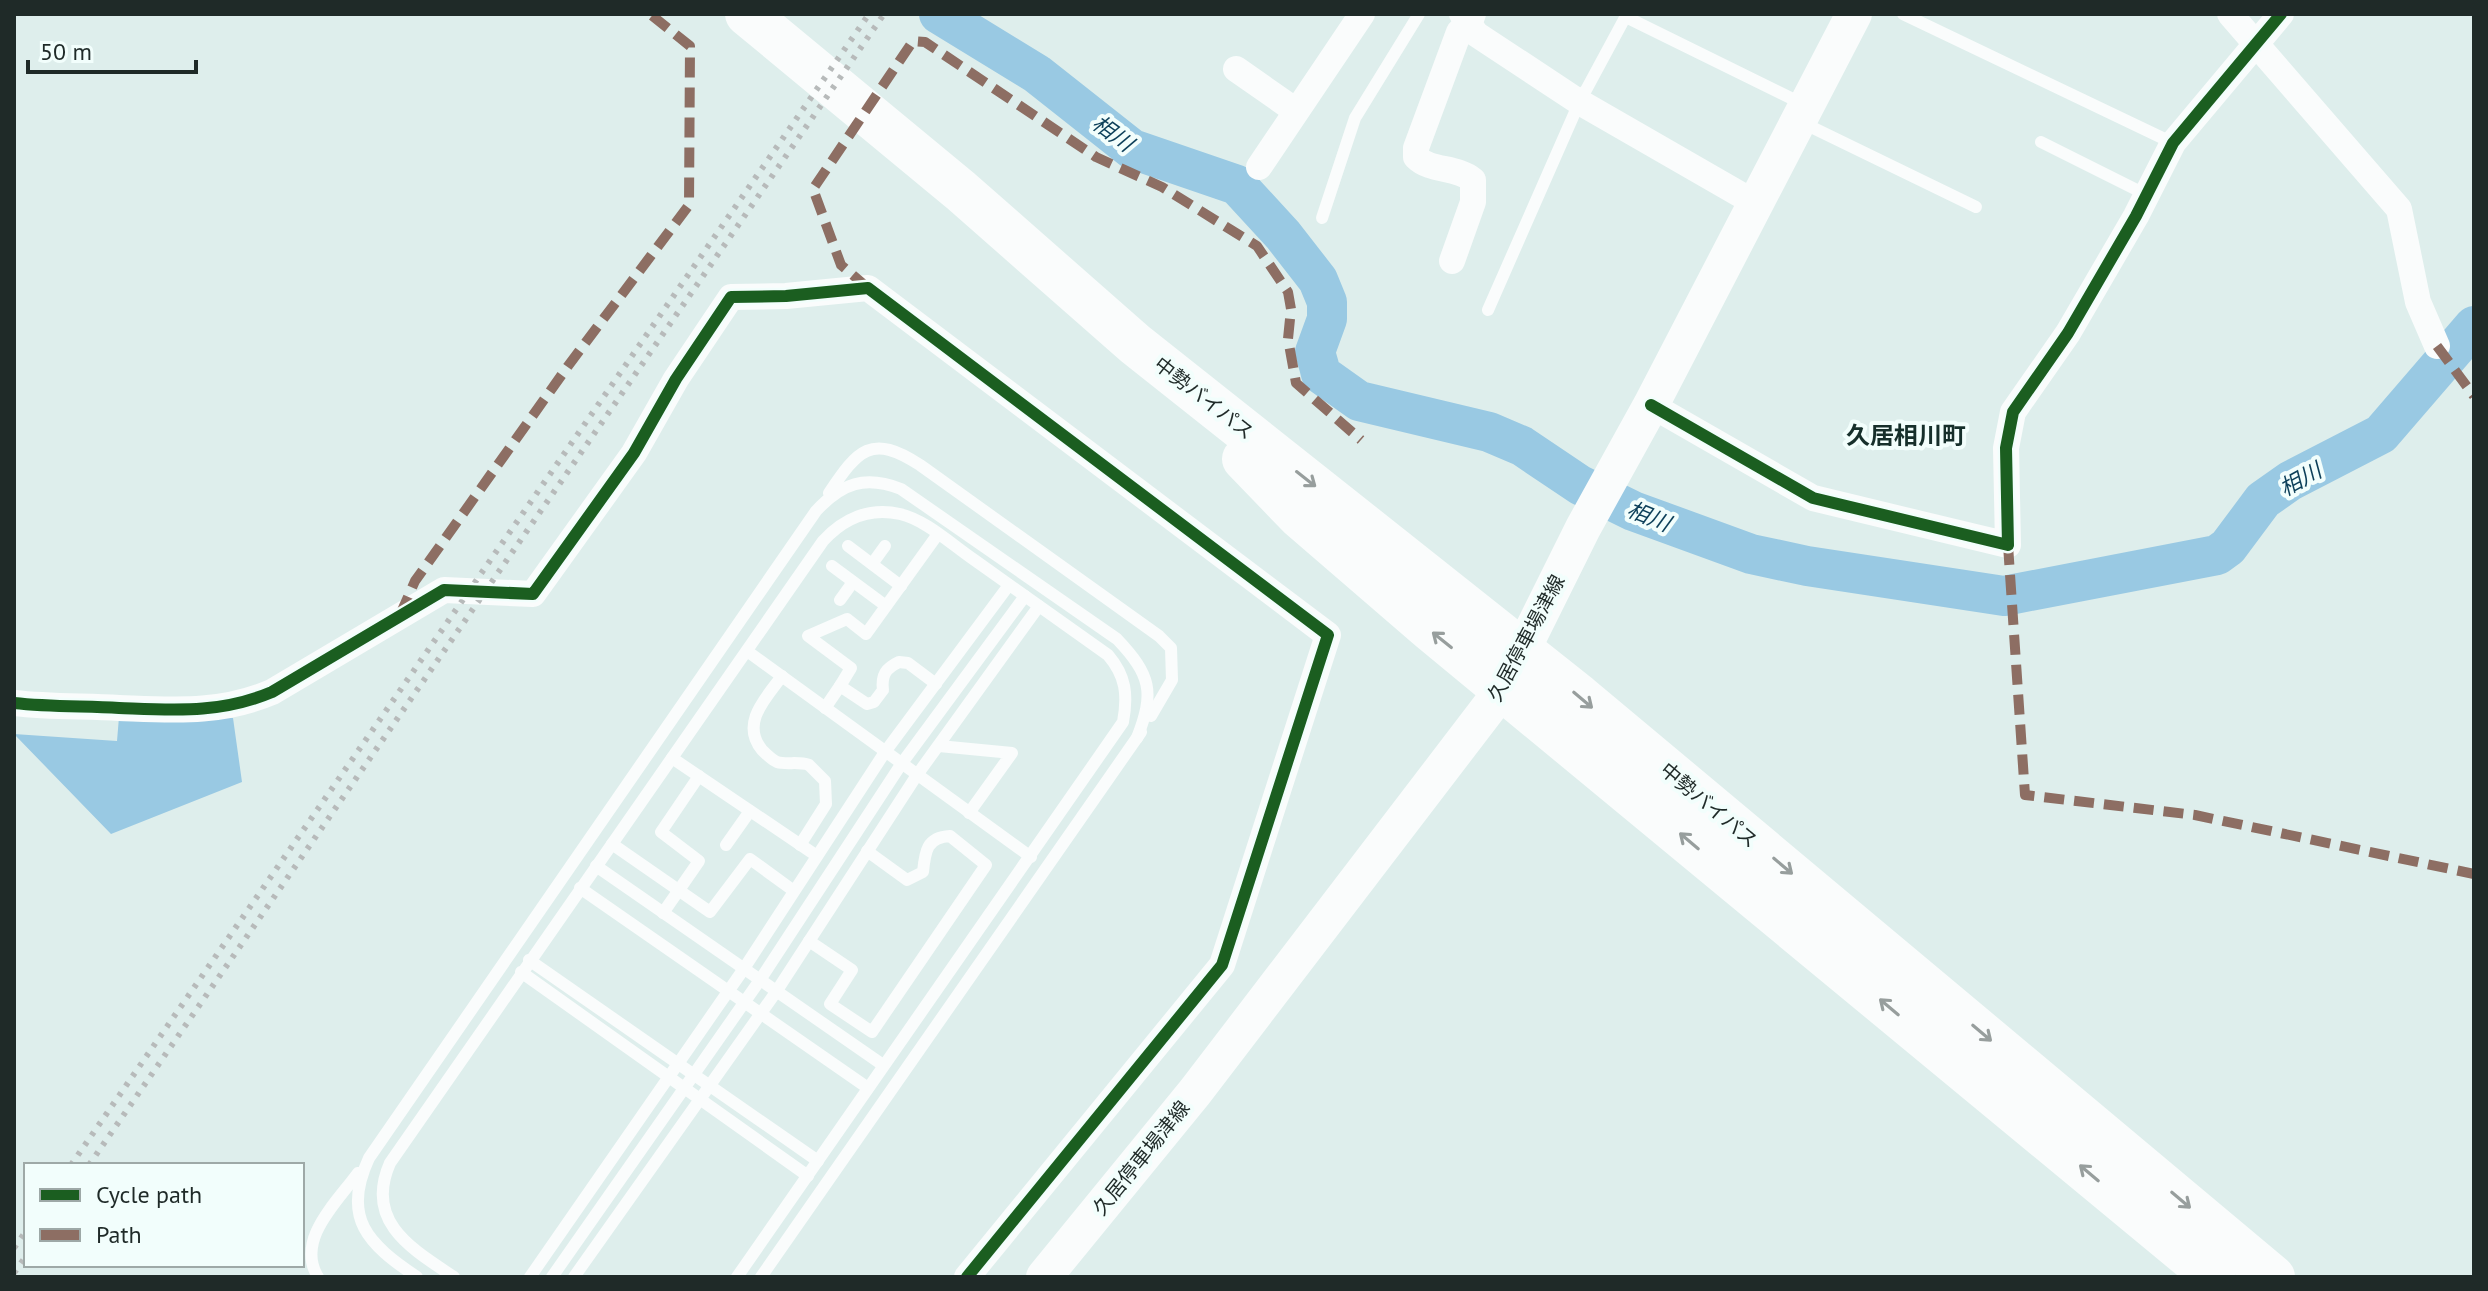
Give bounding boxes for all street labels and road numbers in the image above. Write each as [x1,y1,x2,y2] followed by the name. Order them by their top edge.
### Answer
[1149,351,1259,445] street label: 中勢バイパス
[1482,570,1570,706] street label: 久居停車場津線
[1655,757,1763,853] street label: 中勢バイパス
[1087,1095,1195,1221] street label: 久居停車場津線

